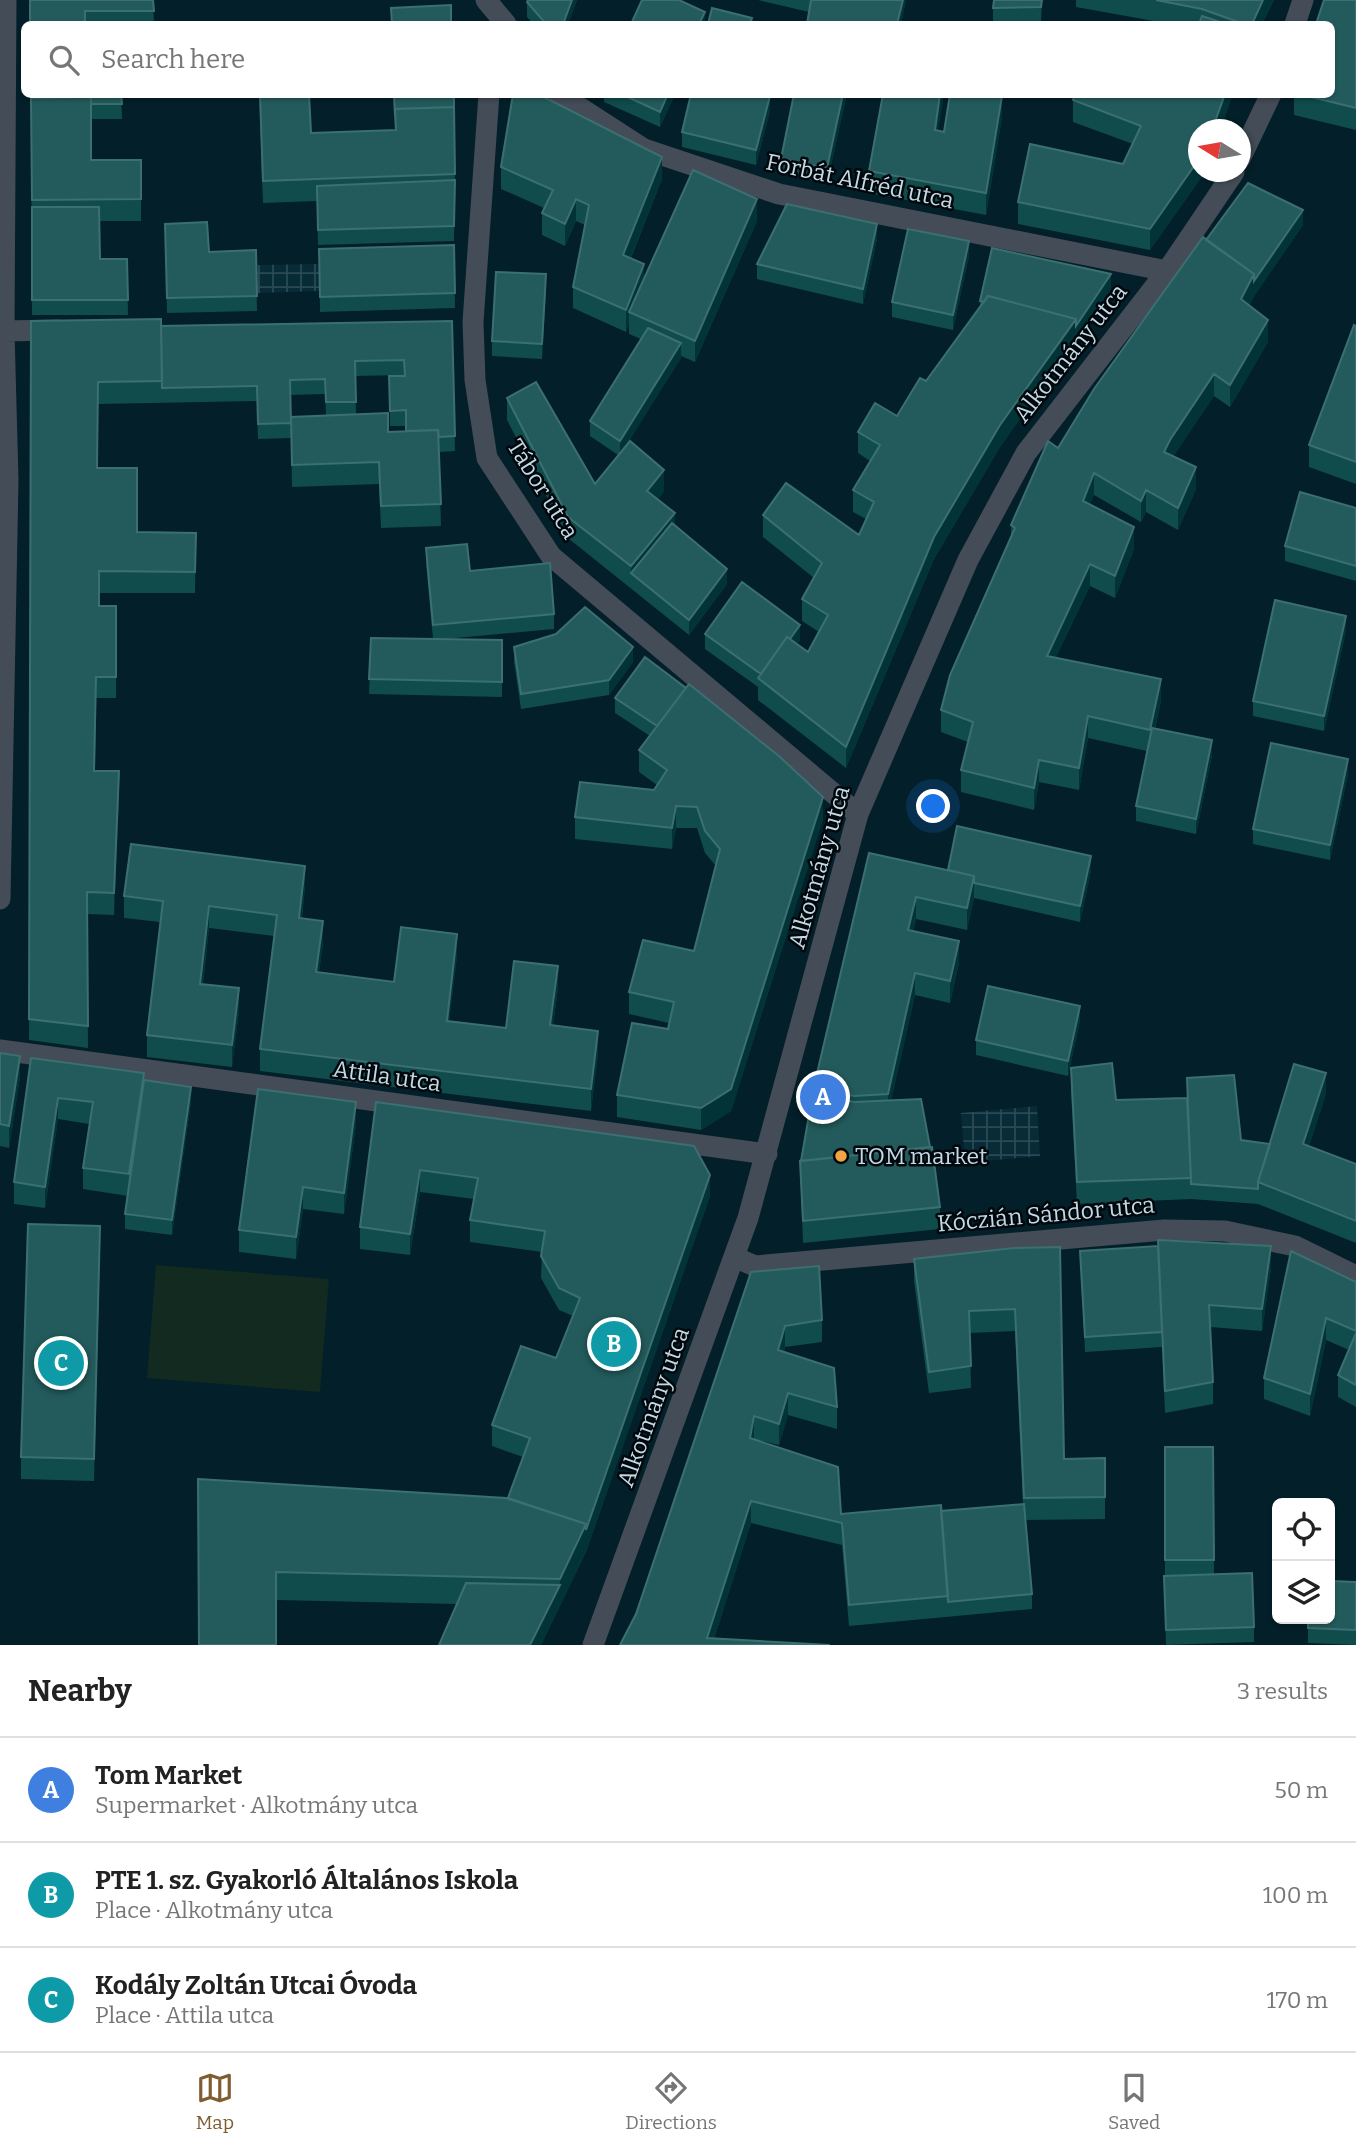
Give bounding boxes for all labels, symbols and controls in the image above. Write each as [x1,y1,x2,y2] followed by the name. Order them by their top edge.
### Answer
[21,21,1335,98] search box
[45,41,83,79] icon: search
[101,44,245,75] text: Search here
[1188,119,1251,182] north arrow
[764,147,957,215] street label: Forbát Alfréd utca
[1007,278,1133,428] street label: Alkotmány utca
[501,434,585,544] street label: Tábor utca
[782,782,856,952] street label: Alkotmány utca
[916,789,950,823] your location
[331,1055,443,1097] street label: Attila utca
[800,1071,846,1123] pin: A
[855,1142,987,1170] place label: TOM market
[833,1148,849,1164] marker: TOM market
[936,1191,1156,1237] street label: Kóczián Sándor utca
[591,1318,637,1370] pin: B
[611,1323,695,1491] street label: Alkotmány utca
[38,1337,84,1389] pin: C
[1272,1498,1335,1624] map controls
[1272,1498,1335,1561] button: locate
[1272,1561,1335,1624] button: layers
[28,1673,132,1709] text: Nearby
[1237,1677,1328,1705] text: 3 results
[95,1760,242,1791] text: Tom Market
[43,1776,59,1804] text: A
[1274,1776,1328,1804] text: 50 m
[95,1791,418,1819] text: Supermarket · Alkotmány utca
[95,1865,518,1896] text: PTE 1. sz. Gyakorló Általános Iskola
[44,1881,58,1909] text: B
[1263,1881,1328,1909] text: 100 m
[95,1896,333,1924] text: Place · Alkotmány utca
[95,1970,417,2001] text: Kodály Zoltán Utcai Óvoda
[44,1986,58,2014] text: C
[1266,1986,1328,2014] text: 170 m
[95,2001,274,2029] text: Place · Attila utca
[196,2069,234,2134] tab: Map
[625,2069,717,2134] tab: Directions
[1108,2069,1160,2134] tab: Saved

